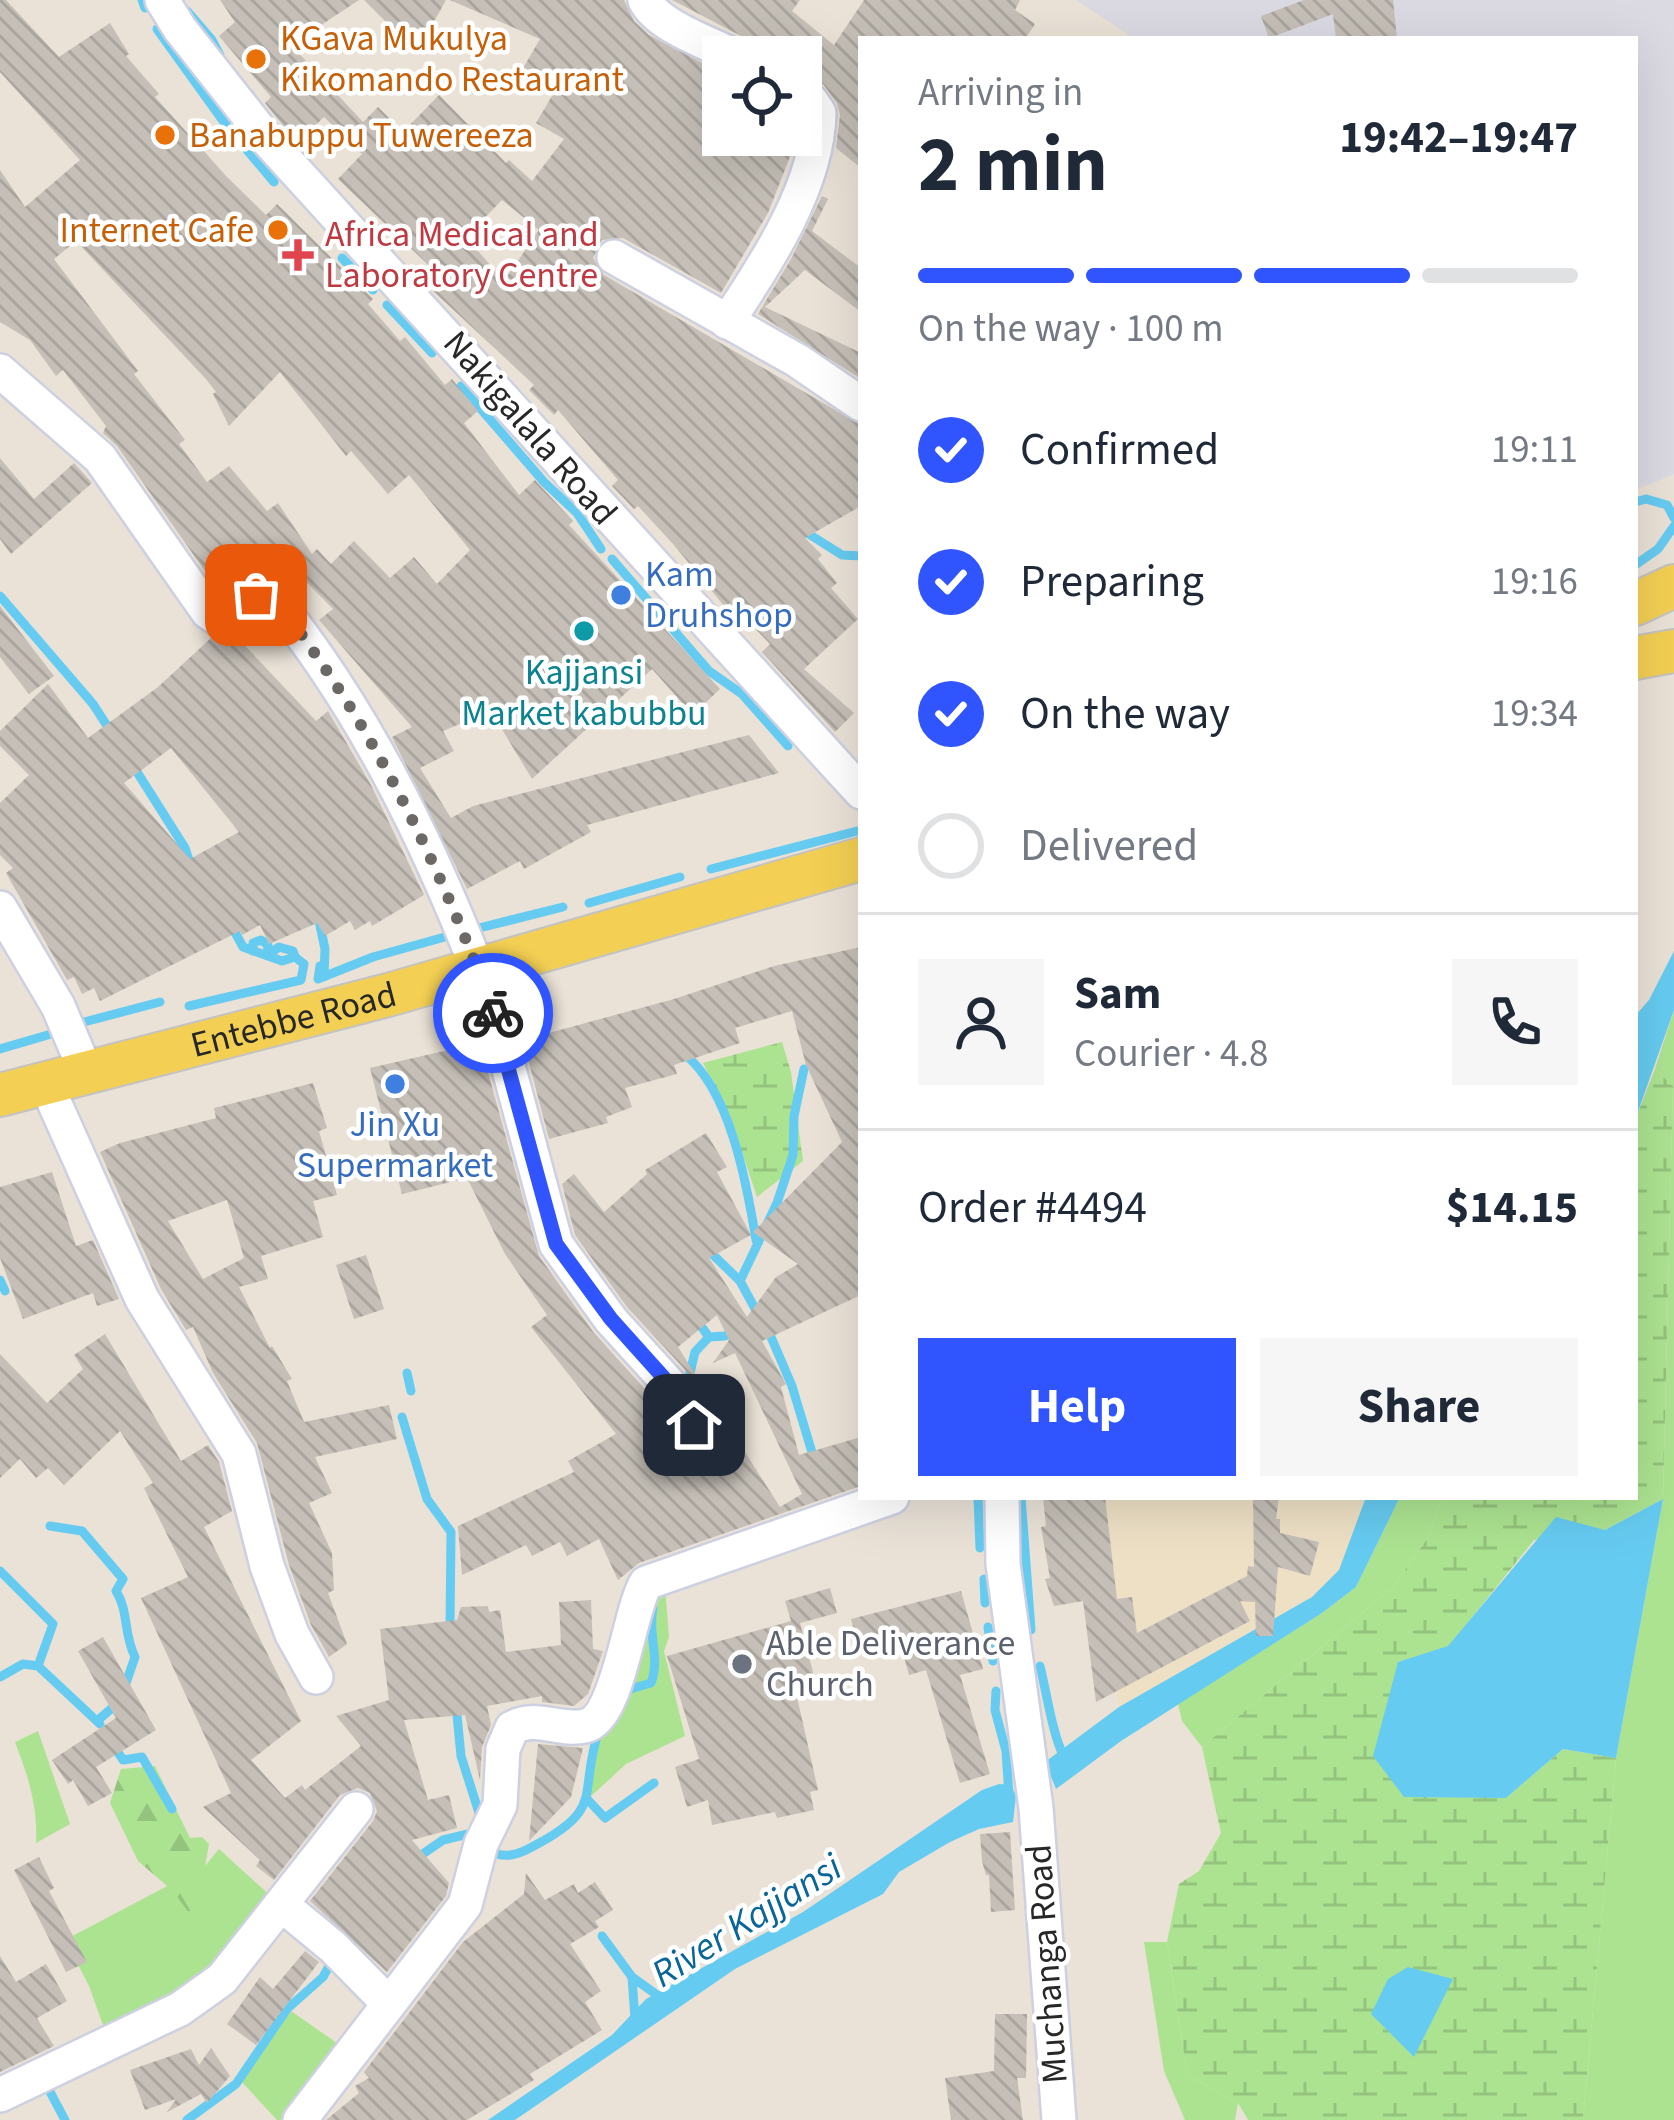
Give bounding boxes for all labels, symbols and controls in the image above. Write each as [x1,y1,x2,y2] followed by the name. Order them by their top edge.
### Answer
[280,13,624,105] place label: KGava Mukulya Kikomando Restaurant
[702,36,822,156] map controls
[702,36,822,156] button: locate
[243,46,269,72] marker: KGava Mukulya Kikomando Restaurant
[918,65,1083,121] text: Arriving in
[1339,106,1578,170] text: 19:42–19:47
[189,110,534,161] place label: Banabuppu Tuwereeza
[918,110,1108,221] text: 2 min
[152,122,178,148] marker: Banabuppu Tuwereeza
[60,205,254,256] place label: Internet Cafe
[325,209,599,301] place label: Africa Medical and Laboratory Centre
[265,217,291,243] marker: Internet Cafe
[282,239,314,271] marker: Africa Medical and Laboratory Centre
[918,301,1224,357] text: On the way · 100 m
[431,320,629,536] street label: Nakigalala Road
[918,417,984,483] icon: check
[1020,418,1219,482] text: Confirmed
[1491,422,1578,478] text: 19:11
[205,544,307,646] pin
[645,549,793,641] place label: Kam Druhshop
[918,549,984,615] icon: check
[1020,550,1204,614] text: Preparing
[1491,554,1578,610] text: 19:16
[223,562,289,628] icon: bag
[608,582,634,608] marker: Kam Druhshop
[571,618,597,644] marker: Kajjansi Market kabubbu
[461,647,707,739] place label: Kajjansi Market kabubbu
[918,681,984,747] icon: check
[1020,682,1230,746] text: On the way
[1491,686,1578,742] text: 19:34
[1020,814,1198,878] text: Delivered
[433,953,553,1073] courier
[918,959,1044,1085] button: person
[1452,959,1578,1085] button: phone
[1074,962,1161,1026] text: Sam
[185,968,402,1070] street label: Entebbe Road
[460,980,526,1046] icon: bike
[1074,1026,1268,1082] text: Courier · 4.8
[382,1071,408,1097] marker: Jin Xu Supermarket
[297,1099,493,1191] place label: Jin Xu Supermarket
[918,1176,1147,1240] text: Order #4494
[1446,1176,1578,1240] text: $14.15
[918,1338,1236,1476] button: Help
[1260,1338,1578,1476] button: Share
[643,1374,745,1476] pin
[661,1392,727,1458] icon: home
[766,1618,1015,1710] place label: Able Deliverance Church
[729,1651,755,1677] marker: Able Deliverance Church
[641,1840,854,2002] water label: River Kajjansi
[1013,1843,1081,2085] street label: Muchanga Road

